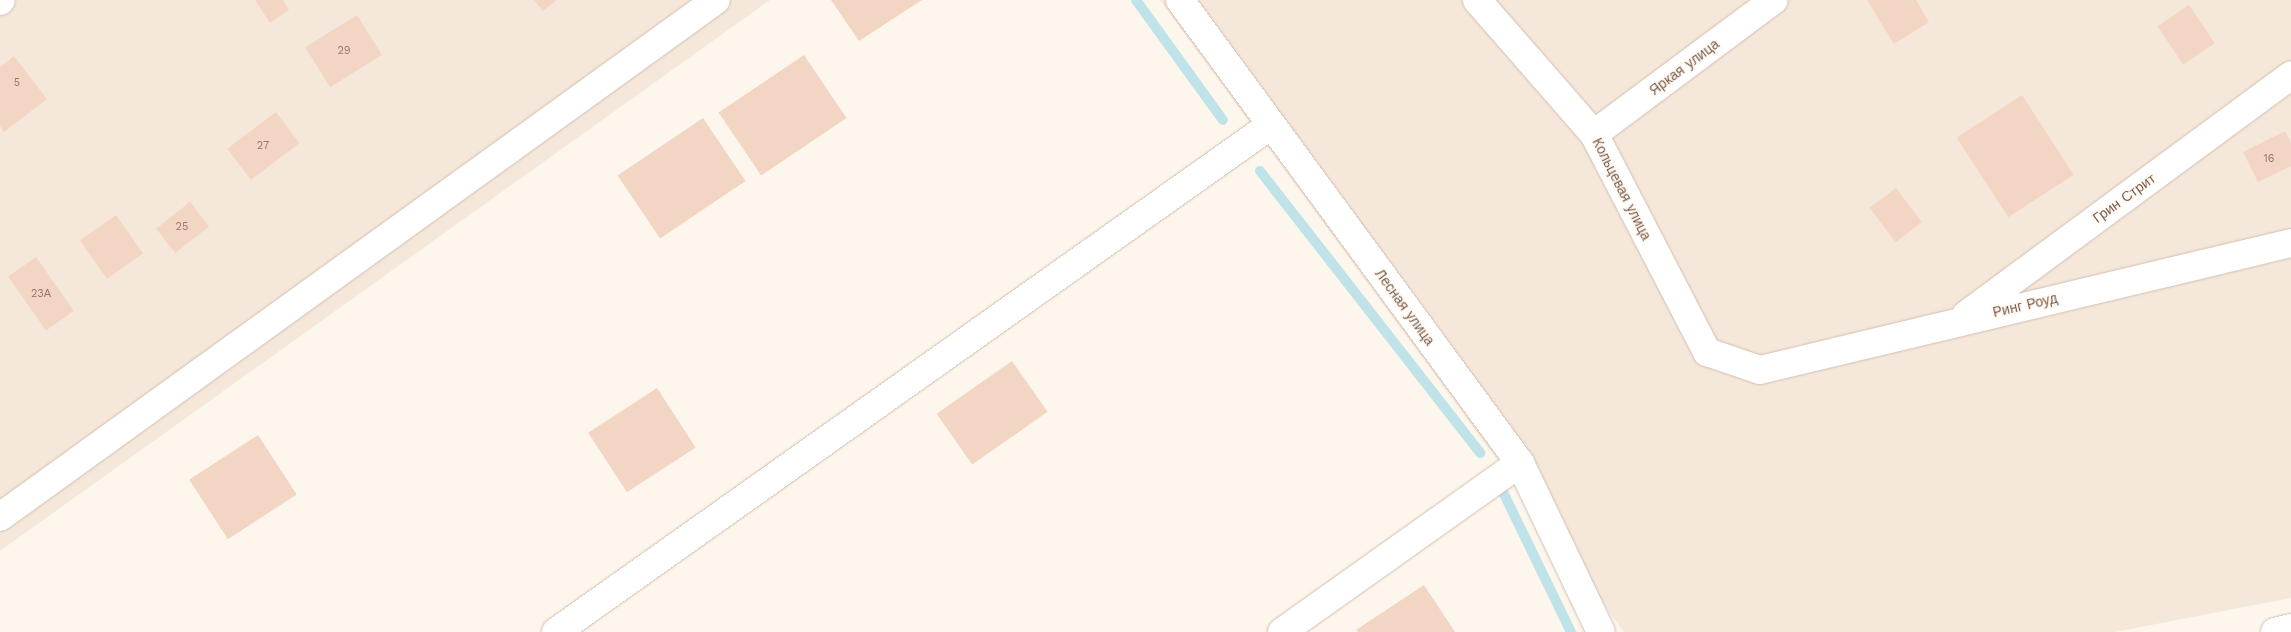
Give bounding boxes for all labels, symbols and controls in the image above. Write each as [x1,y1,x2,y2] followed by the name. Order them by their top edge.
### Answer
[1646,35,1722,99] street label: Яркая улица
[337,44,351,58] house number: 29
[14,76,20,90] house number: 5
[1589,135,1655,243] street label: Кольцевая улица
[257,139,269,153] house number: 27
[2264,152,2274,166] house number: 16
[2089,170,2159,226] street label: Грин Стрит
[176,220,188,234] house number: 25
[1372,266,1438,348] street label: Лесная улица
[31,287,51,301] house number: 23А
[1991,289,2059,321] street label: Ринг Роуд

